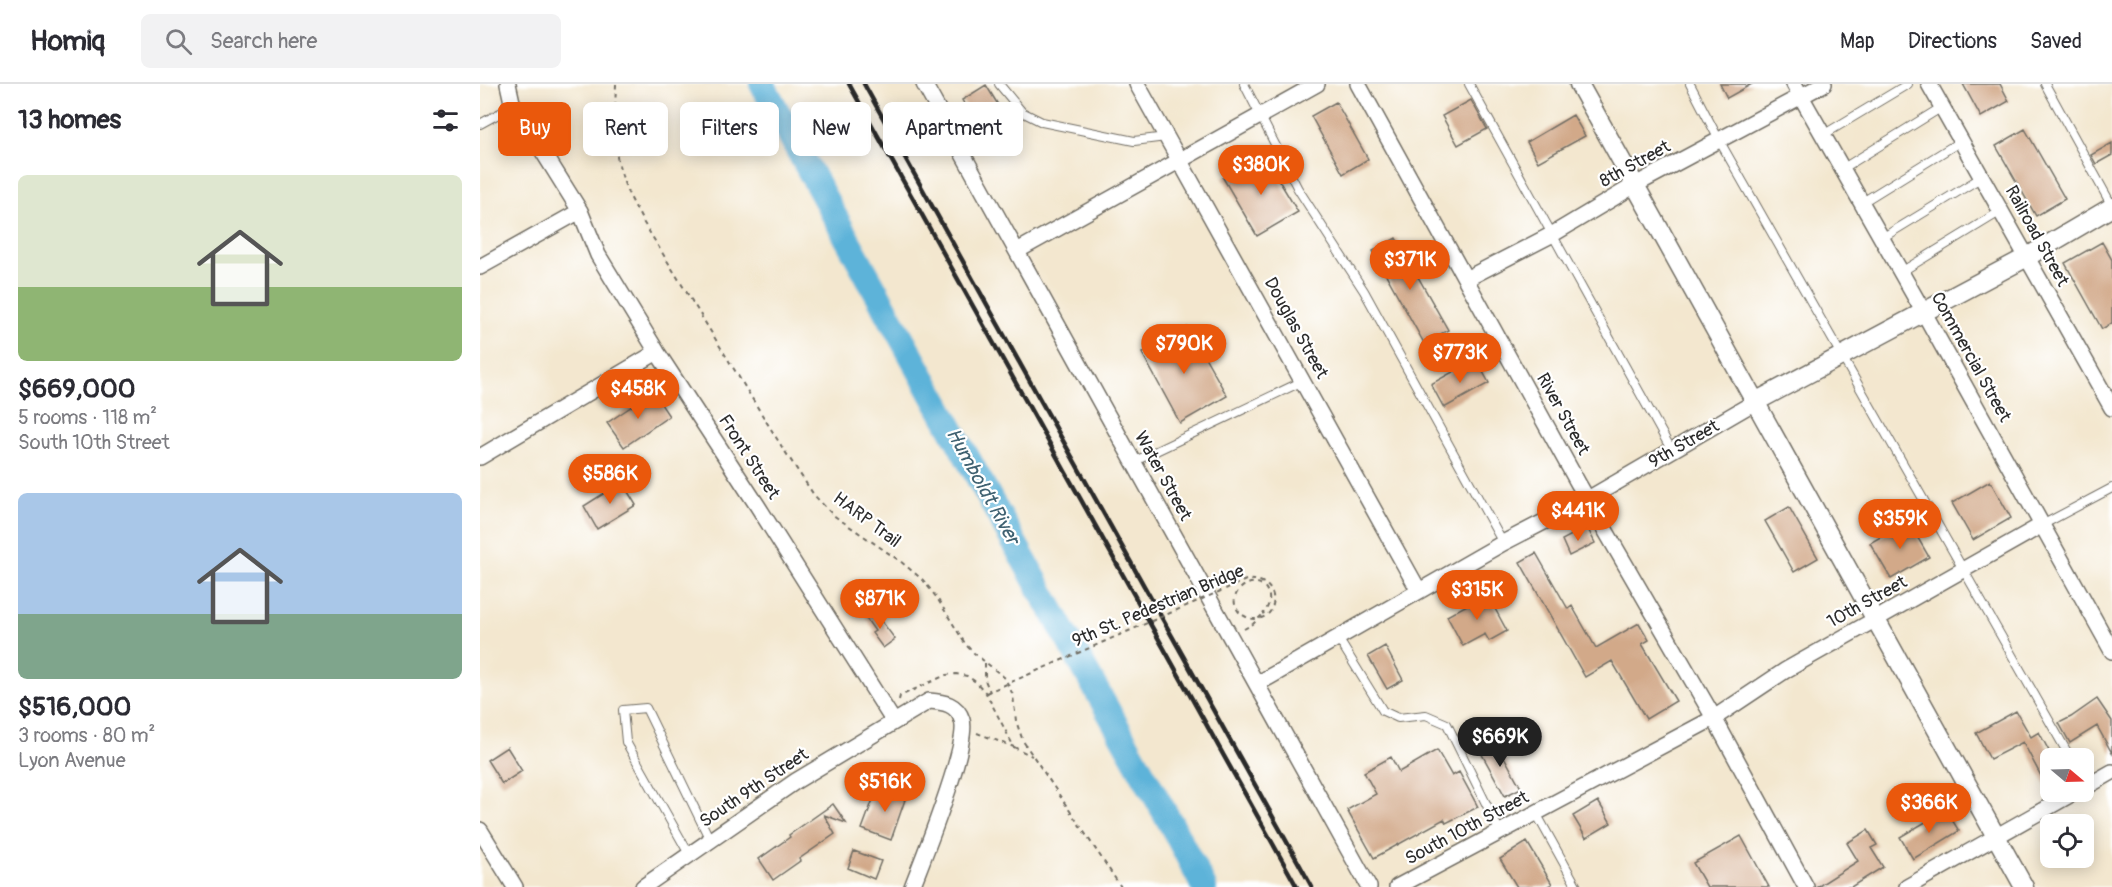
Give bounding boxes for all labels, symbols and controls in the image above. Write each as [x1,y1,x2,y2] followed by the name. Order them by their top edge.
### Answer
[141,14,561,68] search box
[30,24,105,59] text: Homiq
[162,25,195,58] icon: search
[210,27,317,55] text: Search here
[1840,28,1875,55] text: Map
[1908,28,1997,55] text: Directions
[2030,28,2082,55] text: Saved
[498,102,571,156] chip: Buy
[583,102,668,156] chip: Rent
[680,102,779,156] chip: Filters
[791,102,871,156] chip: New
[883,102,1023,156] chip: Apartment
[18,104,121,136] text: 13 homes
[429,104,462,137] icon: filters
[1596,135,1675,193] street label: 8th Street
[1219,145,1303,196] pin: $380K
[1232,152,1290,177] text: $380K
[2000,181,2075,291] street label: Railroad Street
[186,214,294,322] icon: home
[1368,240,1452,291] pin: $371K
[1384,247,1436,272] text: $371K
[1259,273,1334,383] street label: Douglas Street
[1926,288,2017,427] street label: Commercial Street
[1142,324,1226,375] pin: $790K
[1155,331,1213,356] text: $790K
[1418,333,1502,384] pin: $773K
[1432,340,1488,365] text: $773K
[596,369,680,420] pin: $458K
[1531,369,1595,460] street label: River Street
[18,373,136,405] text: $669,000
[610,376,666,401] text: $458K
[18,405,157,430] text: 5 rooms · 118 m²
[713,410,785,504] street label: Front Street
[1645,414,1724,473] street label: 9th Street
[941,423,1027,551] water label: Humboldt River
[1129,427,1197,525] street label: Water Street
[18,430,170,455] text: South 10th Street
[568,454,652,505] pin: $586K
[582,461,638,486] text: $586K
[829,487,905,553] street label: HARP Trail
[1536,491,1620,542] pin: $441K
[1551,498,1605,523] text: $441K
[1858,499,1942,550] pin: $359K
[1872,506,1928,531] text: $359K
[186,532,294,640] icon: home
[1069,559,1247,653] street label: 9th St. Pedestrian Bridge
[1435,570,1519,621] pin: $315K
[1823,570,1912,633] street label: 10th Street
[1451,577,1503,602] text: $315K
[838,579,922,630] pin: $871K
[854,586,906,611] text: $871K
[18,691,131,723] text: $516,000
[1458,717,1542,768] pin: $669K
[18,723,155,748] text: 3 rooms · 80 m²
[1472,724,1528,749] text: $669K
[695,743,813,833] street label: South 9th Street
[18,748,126,773] text: Lyon Avenue
[2040,748,2094,802] north arrow
[2040,748,2094,868] map controls
[843,762,927,813] pin: $516K
[858,769,912,794] text: $516K
[1887,783,1971,834] pin: $366K
[1401,785,1533,870] street label: South 10th Street
[1900,790,1958,815] text: $366K
[2040,814,2094,868] button: locate

